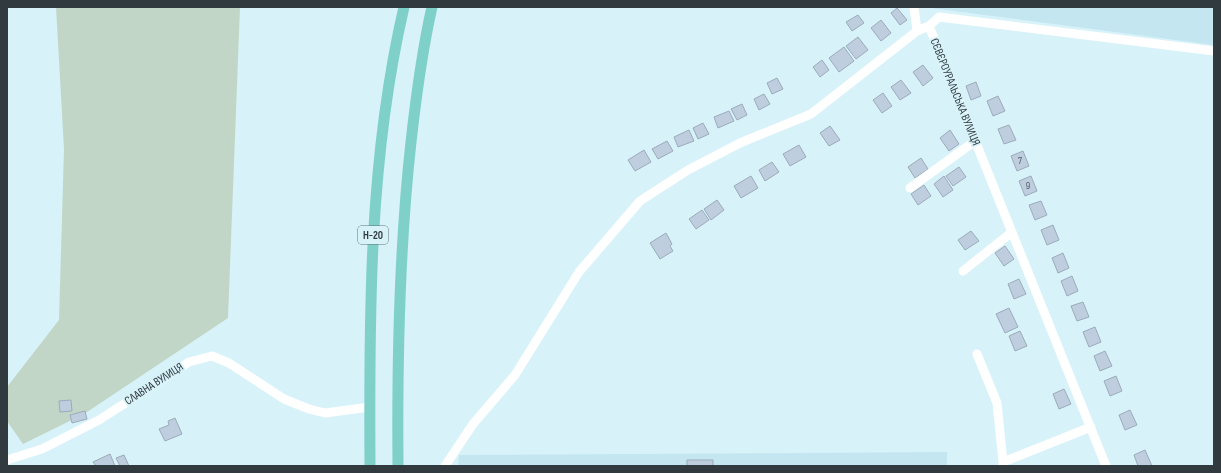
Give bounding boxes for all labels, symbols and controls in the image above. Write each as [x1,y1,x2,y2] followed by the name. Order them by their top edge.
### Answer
[927,36,983,148] street label: СЄВЄРОУРАЛЬСЬКА ВУЛИЦЯ
[1018,155,1022,167] house number: 7
[1026,180,1030,192] house number: 9
[358,226,388,244] road number: Н-20
[122,359,186,409] street label: СЛАВНА ВУЛИЦЯ

